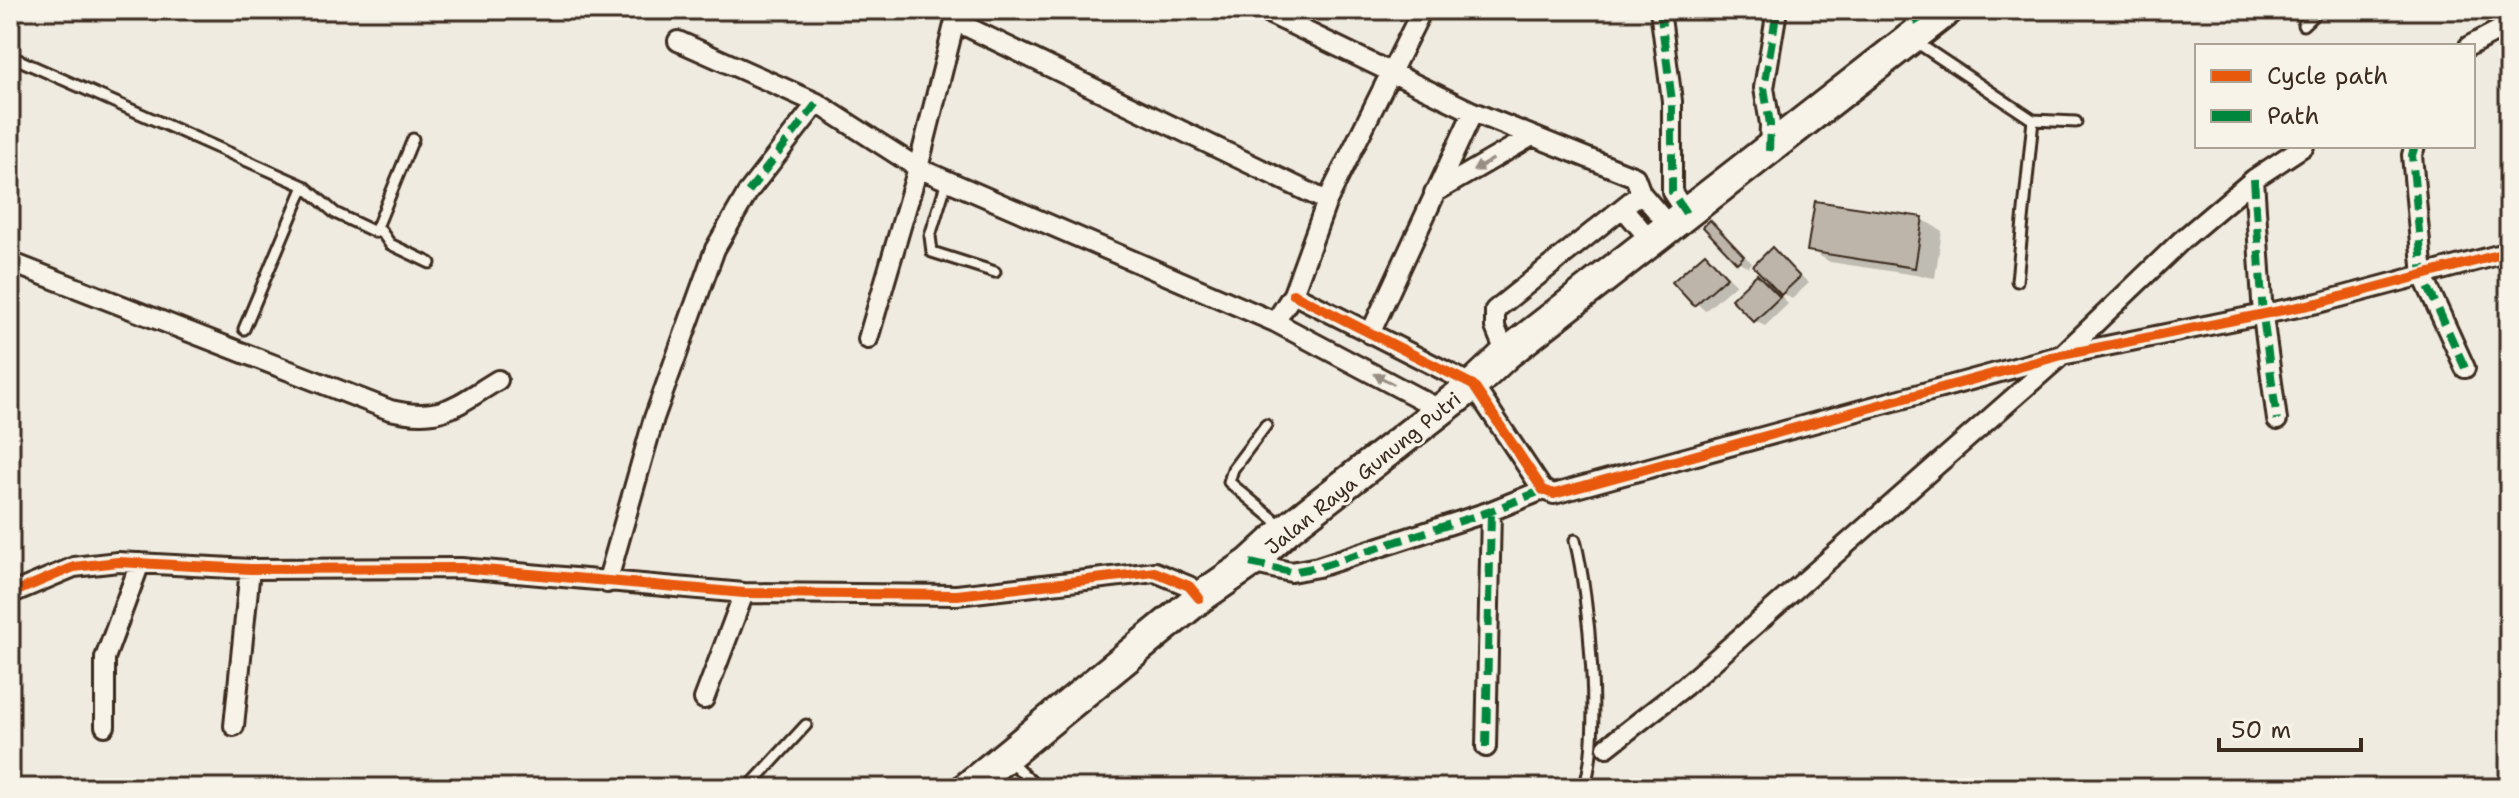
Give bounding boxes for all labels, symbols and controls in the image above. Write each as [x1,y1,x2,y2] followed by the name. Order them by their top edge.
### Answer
[2195,44,2475,148] legend
[2267,60,2388,92] text: Cycle path
[2267,100,2319,132] text: Path
[1472,158,1494,172] one-way arrow
[1372,373,1395,386] one-way arrow
[1260,386,1466,560] street label: Jalan Raya Gunung Putri
[2219,702,2361,752] scale bar
[2231,714,2291,746] text: 50 m

